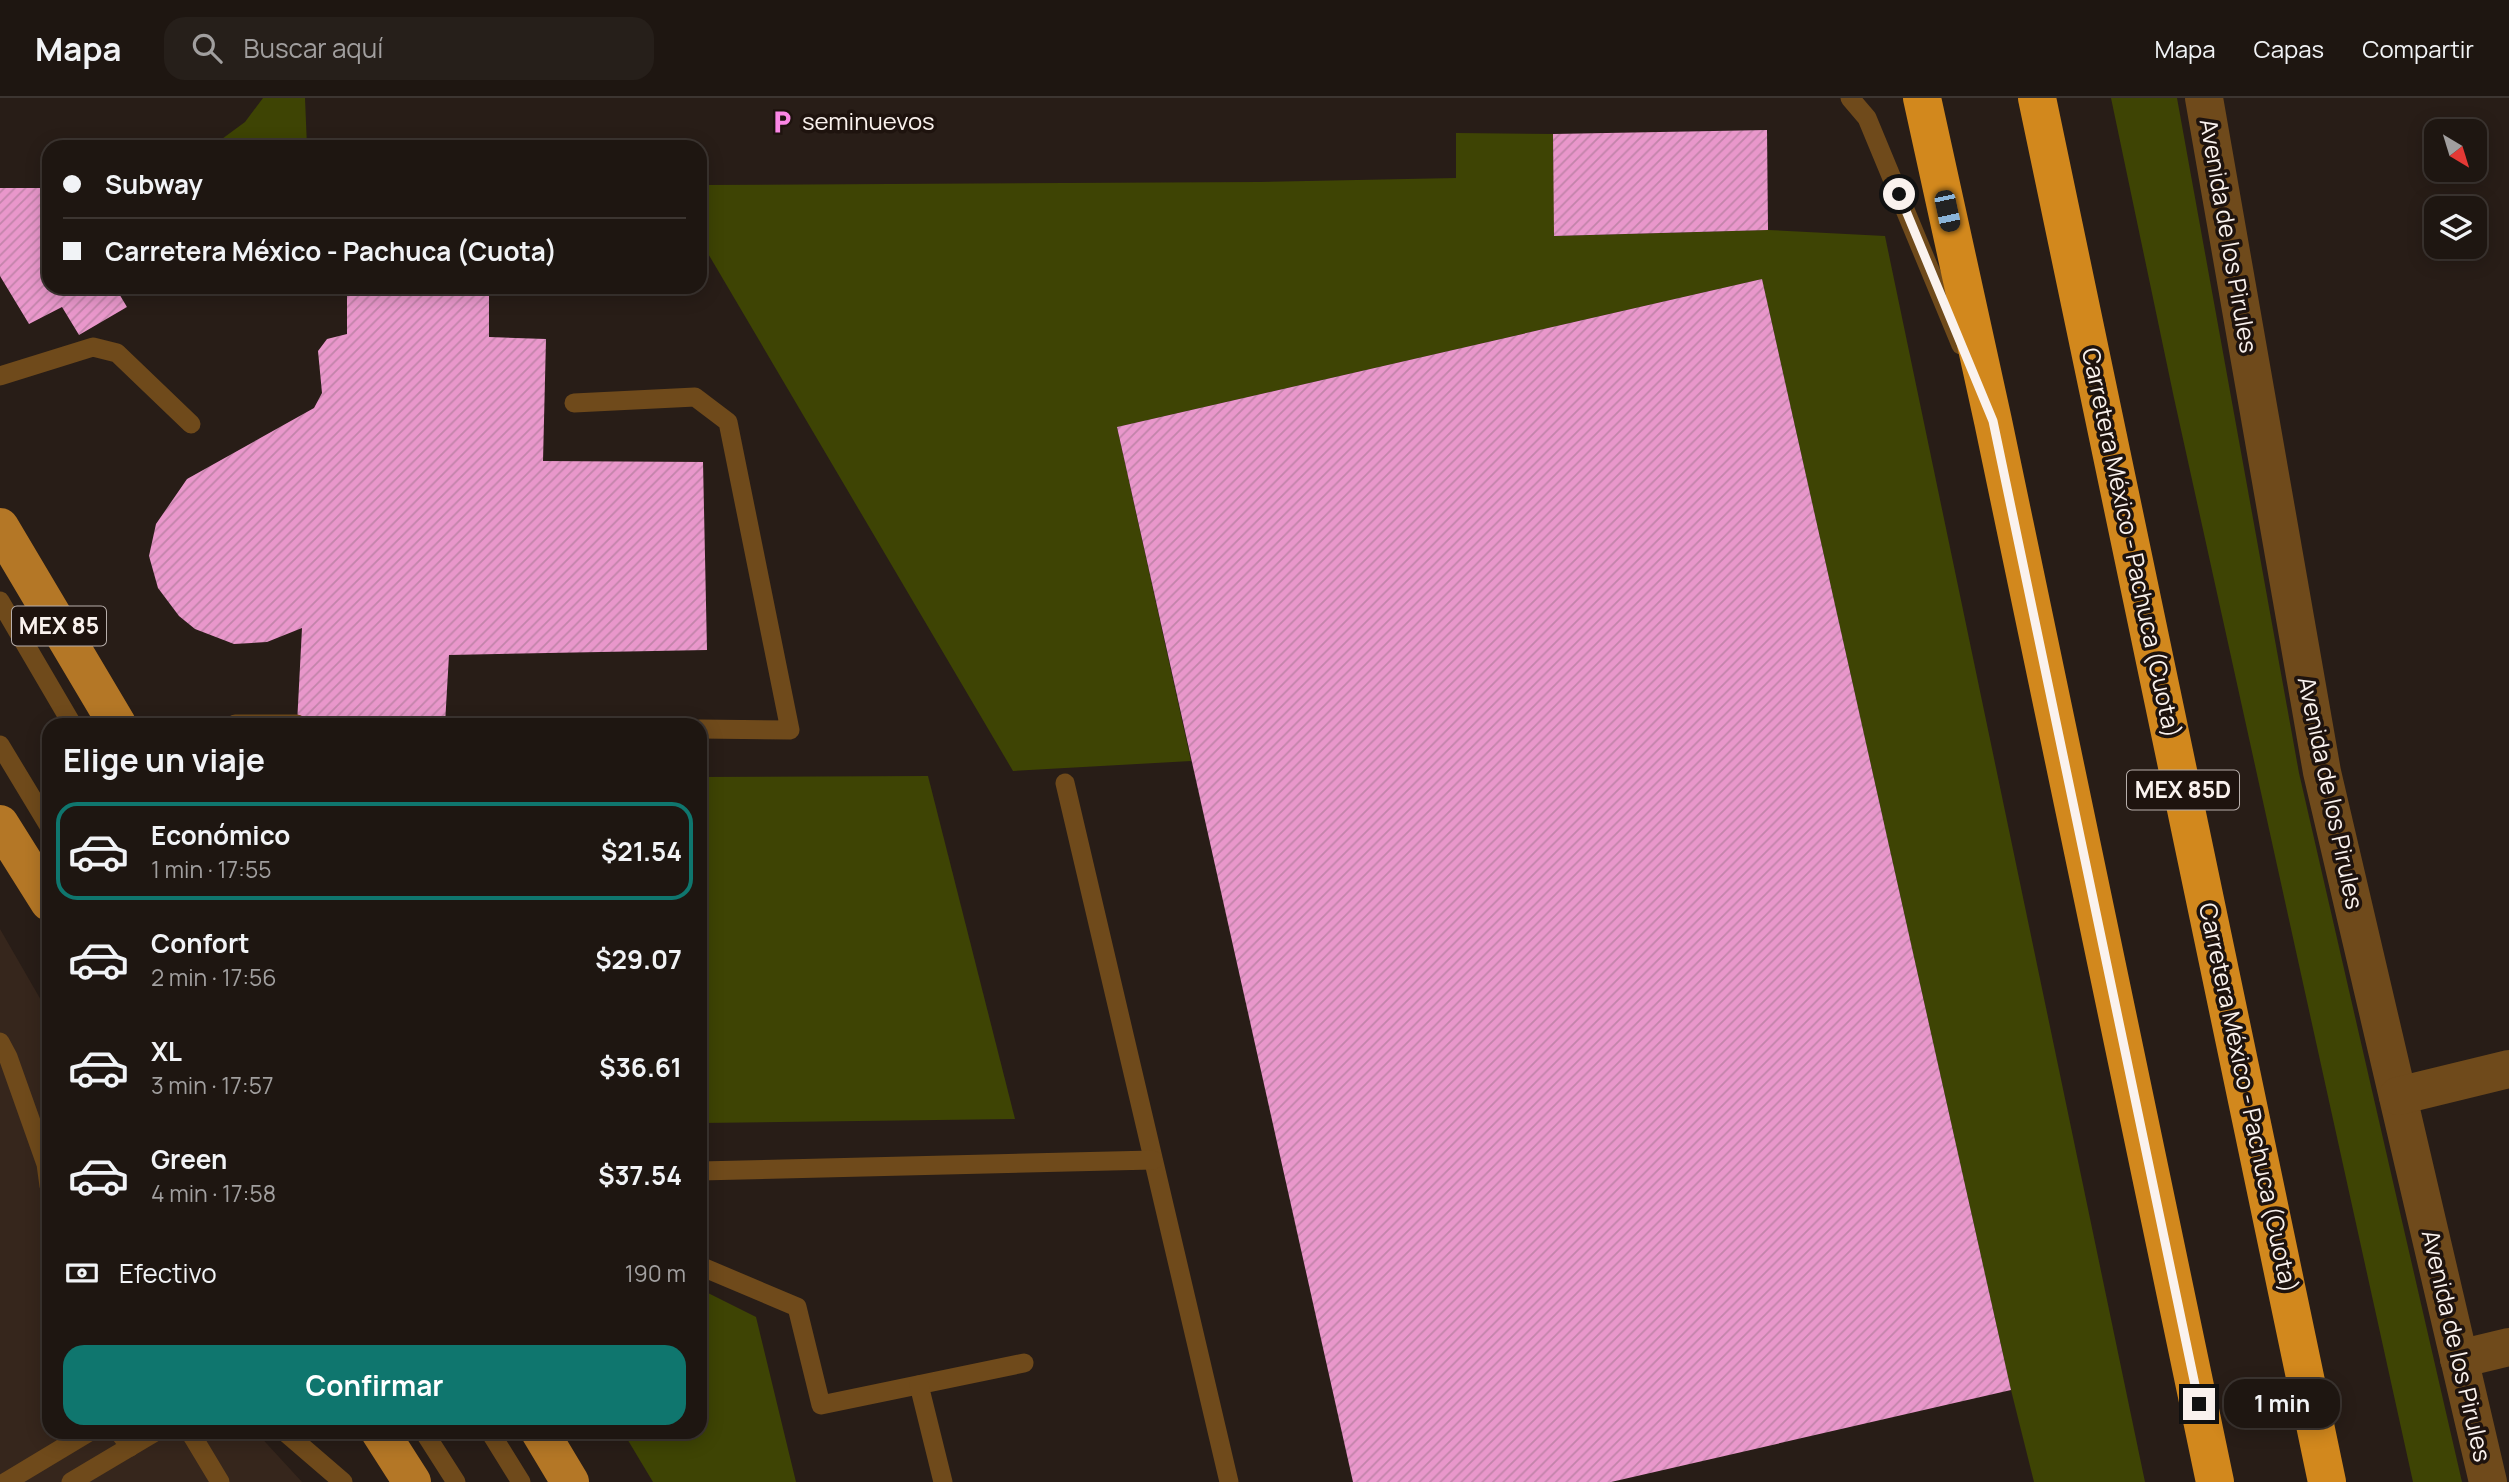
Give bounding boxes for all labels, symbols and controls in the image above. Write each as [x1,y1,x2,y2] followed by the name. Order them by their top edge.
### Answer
[164,17,654,80] search box
[35,26,122,71] text: Mapa
[188,29,226,67] icon: search
[244,30,383,66] text: Buscar aquí
[2155,32,2216,65] text: Mapa
[2254,32,2324,65] text: Capas
[2362,32,2474,65] text: Compartir
[802,104,935,137] place label: seminuevos
[768,108,796,136] parking icon: seminuevos
[2193,116,2266,355] street label: Avenida de los Pirules
[2424,119,2487,182] north arrow
[2424,119,2487,259] map controls
[105,166,203,202] text: Subway
[1883,178,1915,210] route start
[1933,188,1962,234] car
[2424,196,2487,259] button: layers
[105,233,557,269] text: Carretera México - Pachuca (Cuota)
[2075,345,2190,741] street label: Carretera México - Pachuca (Cuota)
[12,606,106,646] road number: MEX 85
[2291,673,2372,912] street label: Avenida de los Pirules
[63,738,265,782] text: Elige un viaje
[2127,770,2239,810] road number: MEX 85D
[151,817,290,853] text: Económico
[67,820,130,883] icon: car
[601,833,682,869] text: $21.54
[151,853,271,885] text: 1 min · 17:55
[2192,900,2307,1296] street label: Carretera México - Pachuca (Cuota)
[151,925,250,961] text: Confort
[67,928,130,991] icon: car
[595,941,682,977] text: $29.07
[151,961,277,993] text: 2 min · 17:56
[151,1033,182,1069] text: XL
[67,1036,130,1099] icon: car
[599,1049,682,1085] text: $36.61
[151,1069,274,1101] text: 3 min · 17:57
[151,1141,227,1177] text: Green
[67,1144,130,1207] icon: car
[598,1157,682,1193] text: $37.54
[151,1177,276,1209] text: 4 min · 17:58
[2415,1226,2500,1465] street label: Avenida de los Pirules
[63,1254,101,1292] icon: cash
[119,1255,217,1291] text: Efectivo
[625,1257,686,1289] text: 190 m
[63,1345,686,1425] button: Confirmar
[2224,1380,2339,1428] callout: 1 min
[2254,1387,2310,1419] text: 1 min
[2183,1388,2215,1420] route end

